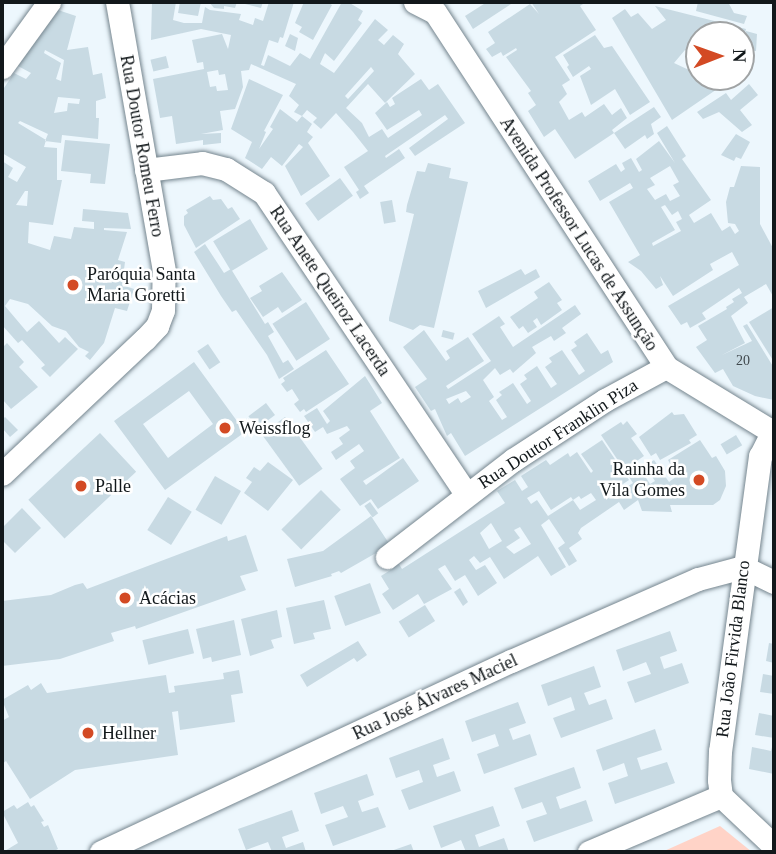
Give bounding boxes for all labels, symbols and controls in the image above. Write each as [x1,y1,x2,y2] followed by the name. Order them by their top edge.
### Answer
[685,21,755,91] north arrow
[729,49,750,63] text: N
[115,53,169,239] street label: Rua Doutor Romeu Ferro
[495,113,663,355] street label: Avenida Professor Lucas de Assunção
[265,201,395,381] street label: Rua Anete Queiroz Lacerda
[87,264,195,306] place label: Paróquia Santa Maria Goretti
[65,277,81,293] marker: Paróquia Santa Maria Goretti
[736,353,750,369] house number: 20
[474,374,642,494] street label: Rua Doutor Franklin Piza
[239,417,311,439] place label: Weissflog
[217,420,233,436] marker: Weissflog
[600,459,685,502] place label: Rainha da Vila Gomes
[691,472,707,488] marker: Rainha da Vila Gomes
[95,475,131,497] place label: Palle
[73,478,89,494] marker: Palle
[711,559,755,739] street label: Rua João Firvida Blanco
[139,587,196,609] place label: Acácias
[117,590,133,606] marker: Acácias
[349,649,521,745] street label: Rua José Álvares Maciel
[102,722,156,744] place label: Hellner
[80,725,96,741] marker: Hellner

